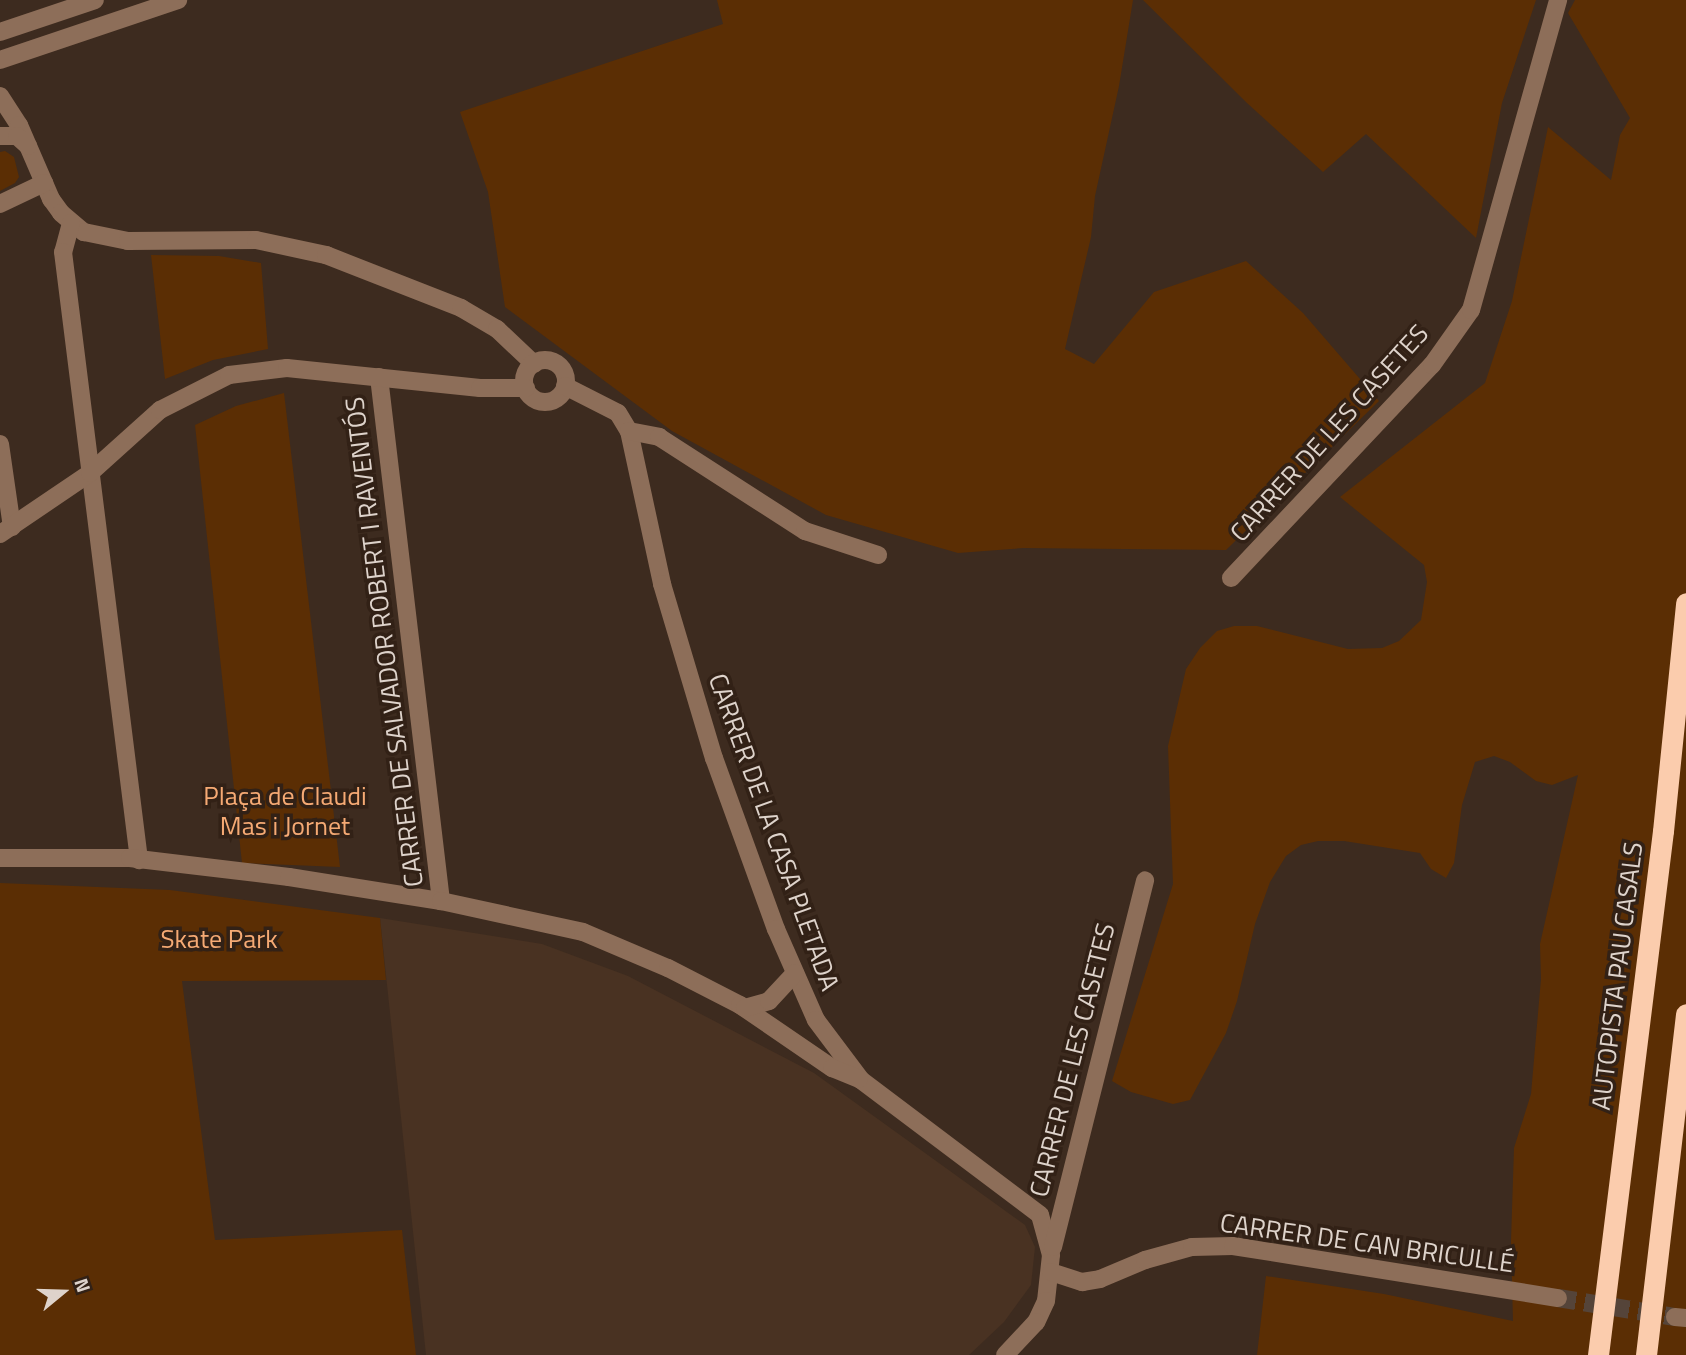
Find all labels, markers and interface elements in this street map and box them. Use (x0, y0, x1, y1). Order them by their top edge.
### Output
street label: CARRER DE LES CASETES (1223, 318, 1435, 548)
street label: CARRER DE SALVADOR ROBERT I RAVENTÓS (338, 395, 430, 889)
street label: CARRER DE LA CASA PLETADA (702, 669, 846, 995)
park label: Plaça de Claudi Mas i Jornet (203, 780, 367, 842)
street label: AUTOPISTA PAU CASALS (1585, 840, 1649, 1112)
street label: CARRER DE LES CASETES (1023, 920, 1121, 1200)
park label: Skate Park (160, 923, 278, 955)
street label: CARRER DE CAN BRICULLÉ (1218, 1207, 1516, 1279)
north arrow (28, 1257, 98, 1327)
text: N (67, 1274, 99, 1296)

